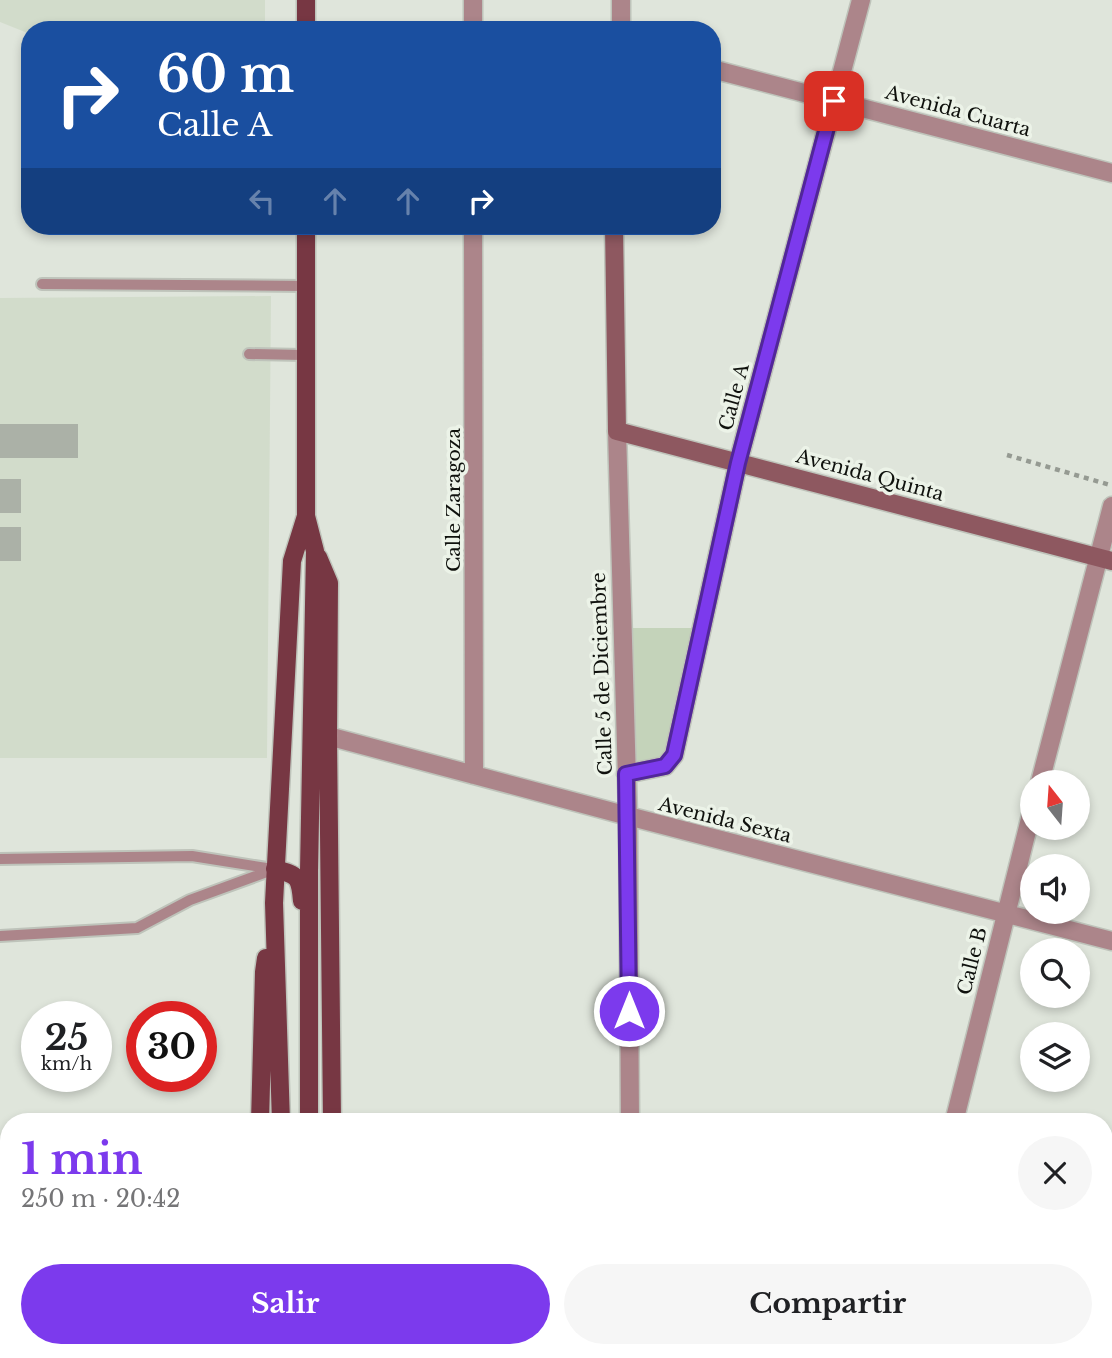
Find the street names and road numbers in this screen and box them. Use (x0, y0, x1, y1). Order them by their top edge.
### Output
street label: Avenida Cuarta (882, 80, 1033, 142)
street label: Calle A (714, 361, 754, 433)
street label: Calle Zaragoza (442, 428, 465, 572)
street label: Avenida Quinta (793, 444, 947, 506)
street label: Calle 5 de Diciembre (587, 572, 617, 776)
street label: Avenida Sexta (655, 792, 794, 848)
street label: Calle B (952, 925, 992, 997)

